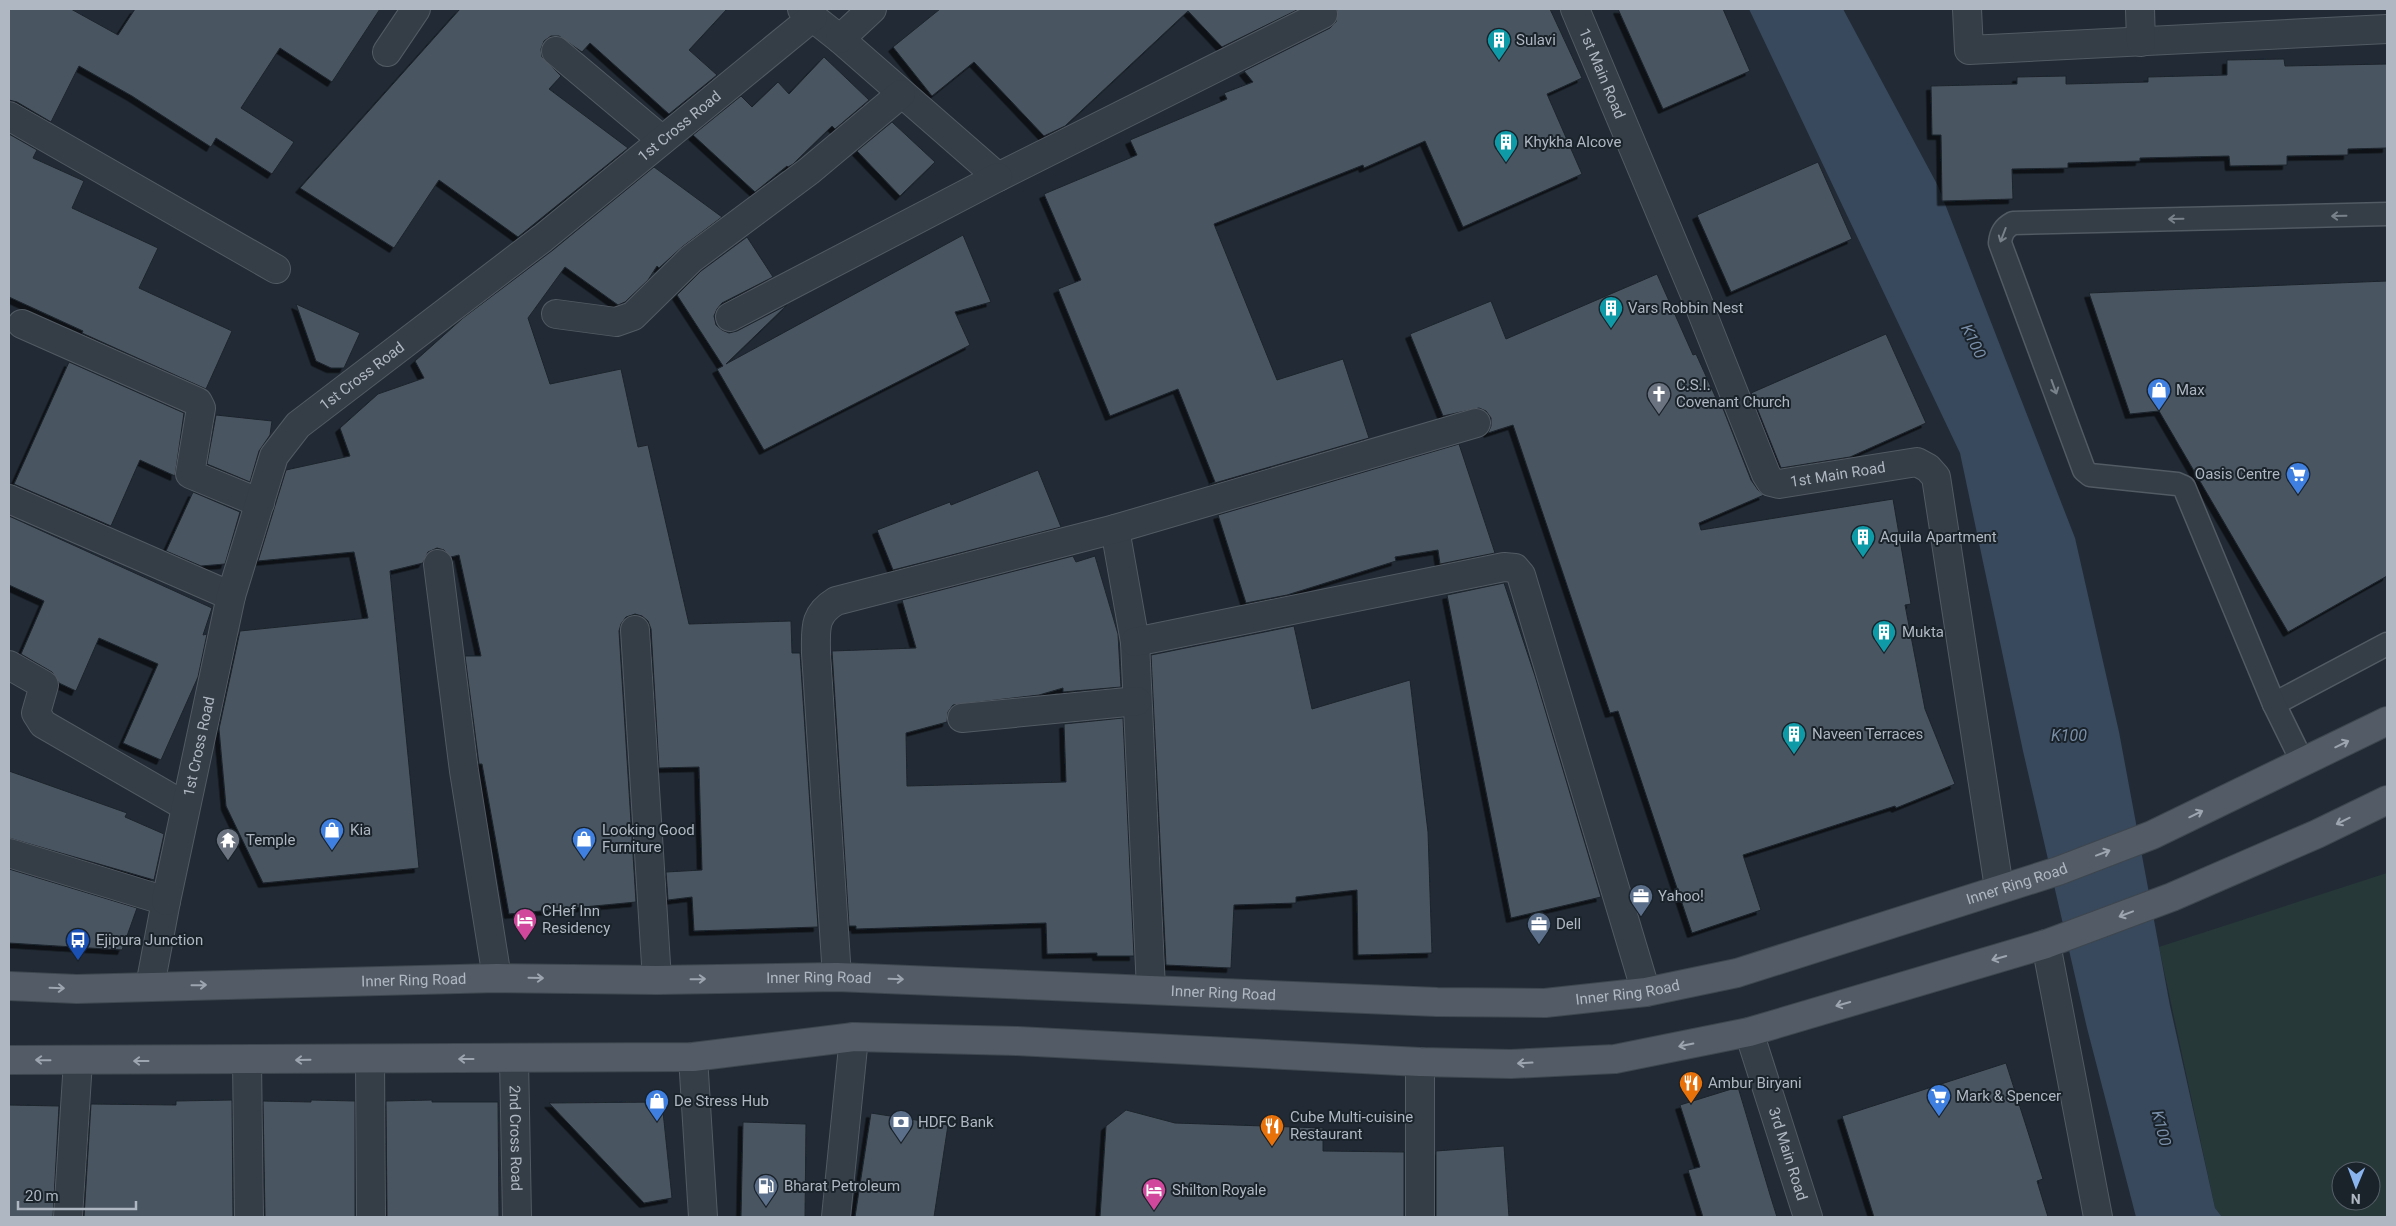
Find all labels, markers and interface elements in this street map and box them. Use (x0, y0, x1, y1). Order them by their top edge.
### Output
street label: 1st Main Road (1575, 26, 1629, 121)
building icon: Sulavi (1486, 27, 1512, 61)
place label: Sulavi (1516, 31, 1556, 49)
street label: 1st Cross Road (634, 87, 724, 166)
building icon: Khykha Alcove (1493, 129, 1519, 163)
place label: Khykha Alcove (1524, 133, 1621, 151)
one-way arrow (2331, 211, 2347, 220)
one-way arrow (2168, 214, 2184, 224)
one-way arrow (1998, 227, 2007, 242)
building icon: Vars Robbin Nest (1598, 295, 1624, 329)
place label: Vars Robbin Nest (1628, 299, 1744, 317)
water label: K100 (1957, 321, 1990, 362)
street label: 1st Cross Road (316, 338, 408, 414)
place label: C.S.I. Covenant Church (1676, 376, 1790, 411)
shop icon: Max (2146, 377, 2172, 411)
one-way arrow (2050, 379, 2059, 395)
church icon: C.S.I. Covenant Church (1646, 381, 1672, 415)
place label: Max (2176, 381, 2205, 399)
street label: 1st Main Road (1789, 458, 1887, 491)
supermarket icon: Oasis Centre (2285, 461, 2311, 495)
place label: Oasis Centre (2195, 465, 2280, 483)
building icon: Aquila Apartment (1850, 524, 1876, 558)
place label: Aquila Apartment (1880, 528, 1997, 546)
building icon: Mukta (1871, 619, 1897, 653)
place label: Mukta (1902, 623, 1944, 641)
street label: 1st Cross Road (180, 695, 218, 798)
building icon: Naveen Terraces (1781, 721, 1807, 755)
place label: Naveen Terraces (1812, 725, 1923, 743)
water label: K100 (2051, 726, 2087, 745)
one-way arrow (2334, 739, 2349, 748)
one-way arrow (2188, 809, 2203, 818)
shop icon: Kia (319, 817, 345, 851)
one-way arrow (2336, 817, 2351, 826)
place label: Kia (350, 821, 371, 839)
place label: Looking Good Furniture (602, 821, 695, 856)
shop icon: Looking Good Furniture (571, 826, 597, 860)
temple icon: Temple (215, 827, 241, 861)
place label: Temple (246, 831, 295, 849)
one-way arrow (2095, 848, 2110, 858)
street label: Inner Ring Road (1964, 859, 2070, 909)
office icon: Yahoo! (1628, 883, 1654, 917)
place label: Yahoo! (1658, 887, 1704, 905)
place label: CHef Inn Residency (542, 902, 610, 937)
hotel icon: CHef Inn Residency (512, 907, 538, 941)
one-way arrow (2119, 910, 2134, 919)
office icon: Dell (1526, 911, 1552, 945)
place label: Dell (1556, 915, 1581, 933)
bus stop icon: Ejipura Junction (65, 927, 91, 961)
place label: Ejipura Junction (96, 931, 203, 949)
one-way arrow (1992, 954, 2008, 964)
street label: Inner Ring Road (766, 968, 872, 987)
street label: Inner Ring Road (361, 970, 467, 991)
one-way arrow (528, 973, 544, 983)
one-way arrow (690, 974, 706, 984)
one-way arrow (888, 974, 904, 983)
street label: Inner Ring Road (1574, 976, 1681, 1009)
one-way arrow (190, 980, 206, 990)
street label: Inner Ring Road (1170, 982, 1276, 1004)
one-way arrow (49, 983, 65, 992)
one-way arrow (1836, 1000, 1852, 1010)
one-way arrow (1679, 1040, 1695, 1050)
one-way arrow (458, 1054, 474, 1064)
one-way arrow (36, 1055, 52, 1065)
one-way arrow (295, 1055, 312, 1065)
one-way arrow (133, 1056, 149, 1066)
one-way arrow (1517, 1059, 1533, 1068)
restaurant icon: Ambur Biryani (1678, 1070, 1704, 1104)
place label: Ambur Biryani (1708, 1074, 1802, 1092)
supermarket icon: Mark & Spencer (1926, 1083, 1952, 1117)
street label: 2nd Cross Road (505, 1085, 526, 1191)
place label: Mark & Spencer (1956, 1087, 2061, 1105)
shop icon: De Stress Hub (644, 1088, 670, 1122)
place label: De Stress Hub (674, 1092, 769, 1110)
street label: 3rd Main Road (1765, 1105, 1811, 1203)
place label: Cube Multi-cuisine Restaurant (1290, 1108, 1413, 1143)
water label: K100 (2148, 1108, 2175, 1148)
bank icon: HDFC Bank (888, 1109, 914, 1143)
place label: HDFC Bank (918, 1113, 994, 1131)
restaurant icon: Cube Multi-cuisine Restaurant (1259, 1113, 1285, 1147)
north arrow (2331, 1161, 2381, 1211)
fuel station icon: Bharat Petroleum (753, 1173, 779, 1207)
place label: Bharat Petroleum (784, 1177, 900, 1195)
hotel icon: Shilton Royale (1141, 1177, 1167, 1211)
scale bar (18, 1178, 135, 1210)
place label: Shilton Royale (1172, 1181, 1266, 1199)
text: 20 m (25, 1187, 59, 1205)
text: N (2351, 1191, 2361, 1207)

